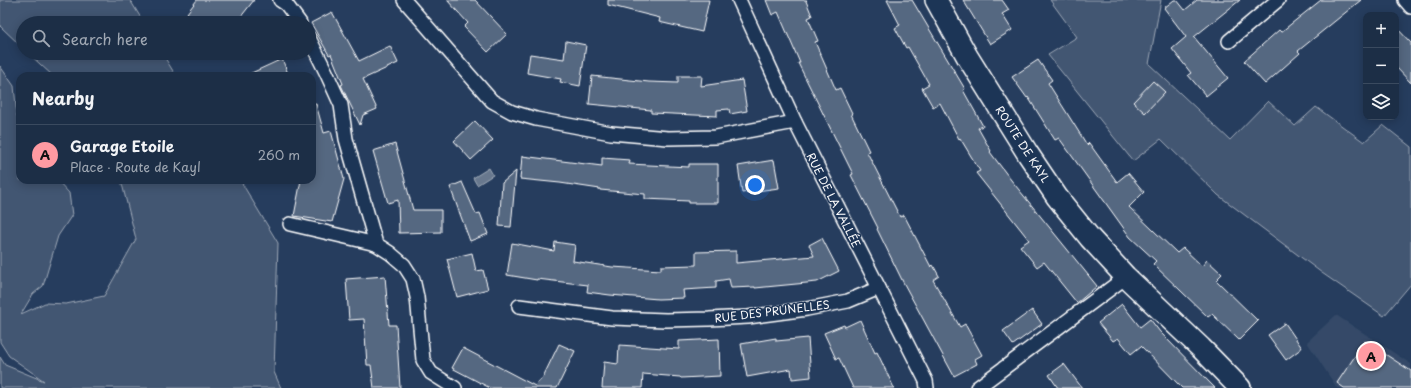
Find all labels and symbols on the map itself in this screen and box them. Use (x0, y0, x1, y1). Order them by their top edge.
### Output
street label: ROUTE DE KAYL (992, 102, 1055, 186)
street label: RUE DE LA VALLÉE (803, 150, 865, 251)
your location (745, 175, 765, 195)
street label: RUE DES PRUNELLES (713, 295, 831, 327)
pin: A (1358, 341, 1384, 371)

